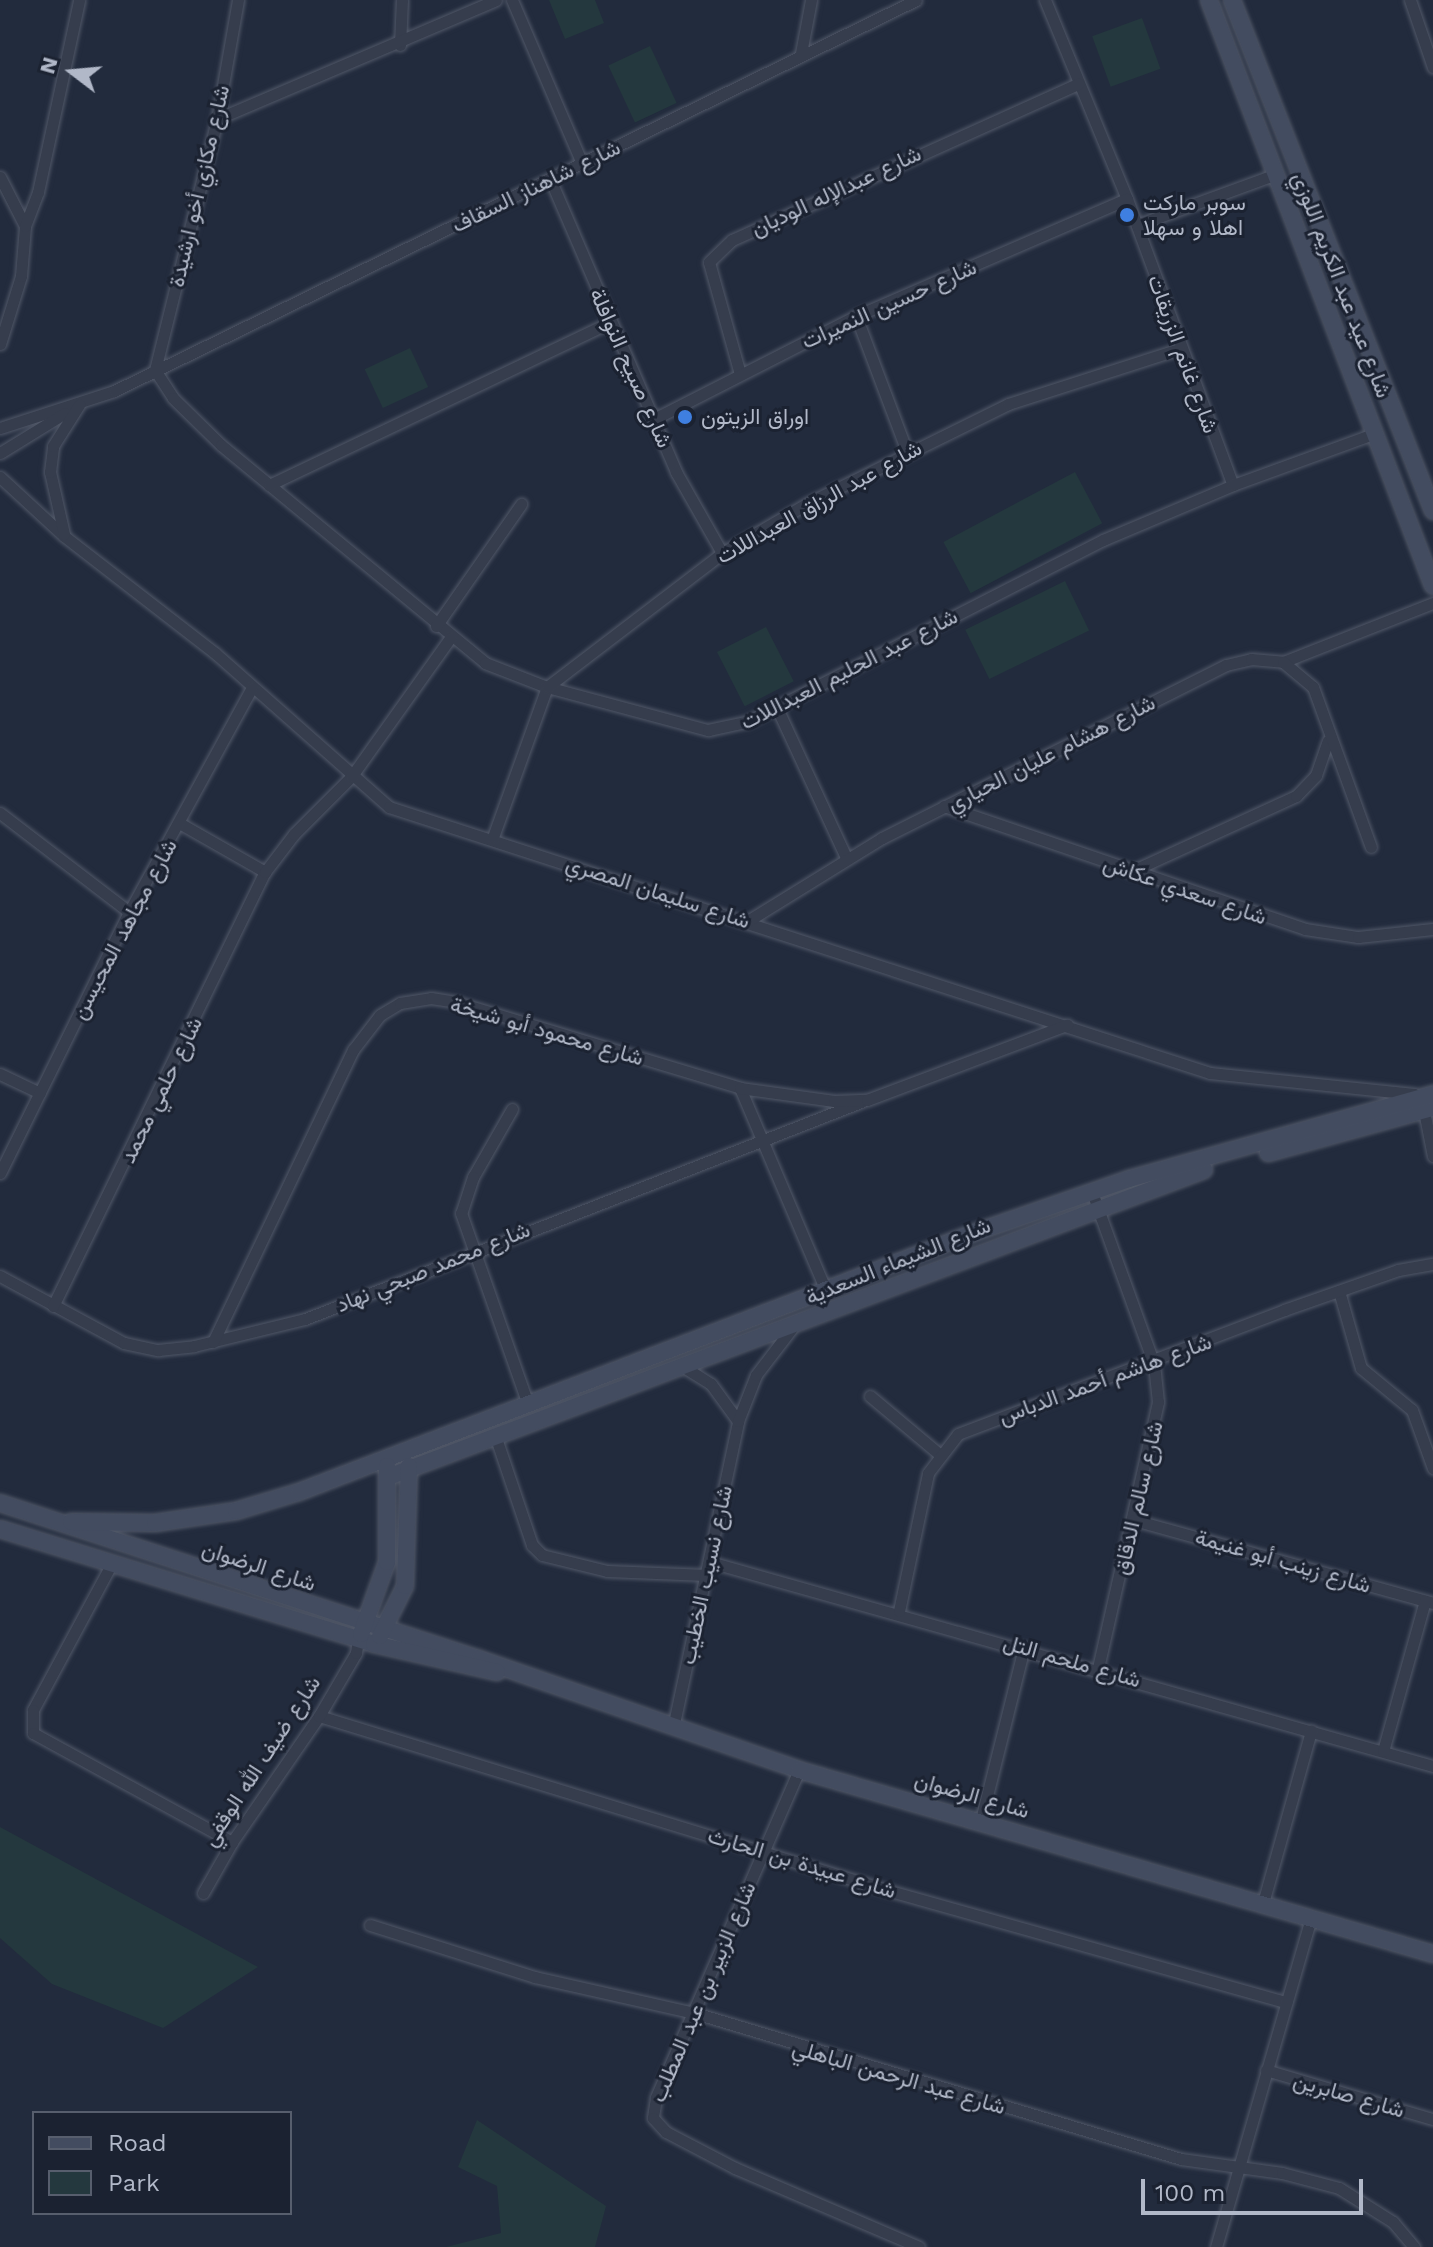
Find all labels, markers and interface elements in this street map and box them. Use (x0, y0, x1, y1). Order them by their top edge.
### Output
north arrow (32, 32, 112, 112)
text: N (34, 54, 63, 77)
street label: شارع مكازي أخو ارشيدة (163, 83, 235, 289)
street label: شارع شاهناز السقاف (447, 134, 625, 238)
street label: شارع عبدالإله الوديان (747, 140, 925, 242)
street label: شارع عيد عبد الكريم اللوزي (1287, 168, 1397, 402)
place label: سوبر ماركت اهلا و سهلا (1143, 189, 1246, 240)
marker: سوبر ماركت اهلا و سهلا (1118, 206, 1136, 224)
street label: شارع حسين النميرات (797, 254, 981, 354)
street label: شارع غانم الزريقات (1142, 271, 1224, 437)
street label: شارع صبيح النوافلة (584, 284, 678, 452)
place label: اوراق الزيتون (701, 404, 809, 430)
marker: اوراق الزيتون (676, 408, 694, 426)
street label: شارع عبد الرزاق العبداللات (712, 435, 926, 569)
street label: شارع عبد الحليم العبداللات (736, 603, 962, 735)
street label: شارع هشام عليان الحياري (943, 689, 1159, 817)
street label: شارع مجاهد المحيسن (65, 834, 183, 1024)
street label: شارع سليمان المصري (563, 850, 753, 934)
street label: شارع سعدي عكاش (1100, 850, 1270, 930)
street label: شارع محمود أبو شيخة (447, 991, 647, 1071)
street label: شارع حلمي محمد (114, 1013, 208, 1167)
street label: شارع الشيماء السعدية (802, 1212, 994, 1310)
street label: شارع محمد صبحي نهاد (332, 1216, 534, 1318)
street label: شارع هاشم أحمد الدباس (995, 1328, 1215, 1430)
street label: شارع سالم الدقاق (1107, 1419, 1169, 1577)
street label: شارع نسيب الخطيب (674, 1483, 738, 1667)
street label: شارع زينب أبو غنيمة (1192, 1523, 1374, 1599)
street label: شارع الرضوان (199, 1535, 319, 1597)
street label: شارع ملحم التل (1000, 1629, 1144, 1693)
street label: شارع ضيف الله الوقفي (196, 1671, 326, 1851)
street label: شارع الرضوان (912, 1766, 1032, 1824)
street label: شارع عبيدة بن الحارث (705, 1822, 899, 1904)
street label: شارع الزبير بن عبد المطلب (645, 1878, 761, 2106)
street label: شارع عبد الرحمن الباهلي (789, 2034, 1009, 2120)
street label: شارع صابرين (1290, 2067, 1408, 2123)
legend (32, 2111, 292, 2215)
text: Road (108, 2129, 167, 2157)
scale bar (1145, 2163, 1367, 2213)
text: Park (108, 2169, 160, 2197)
text: 100 m (1155, 2179, 1225, 2207)

